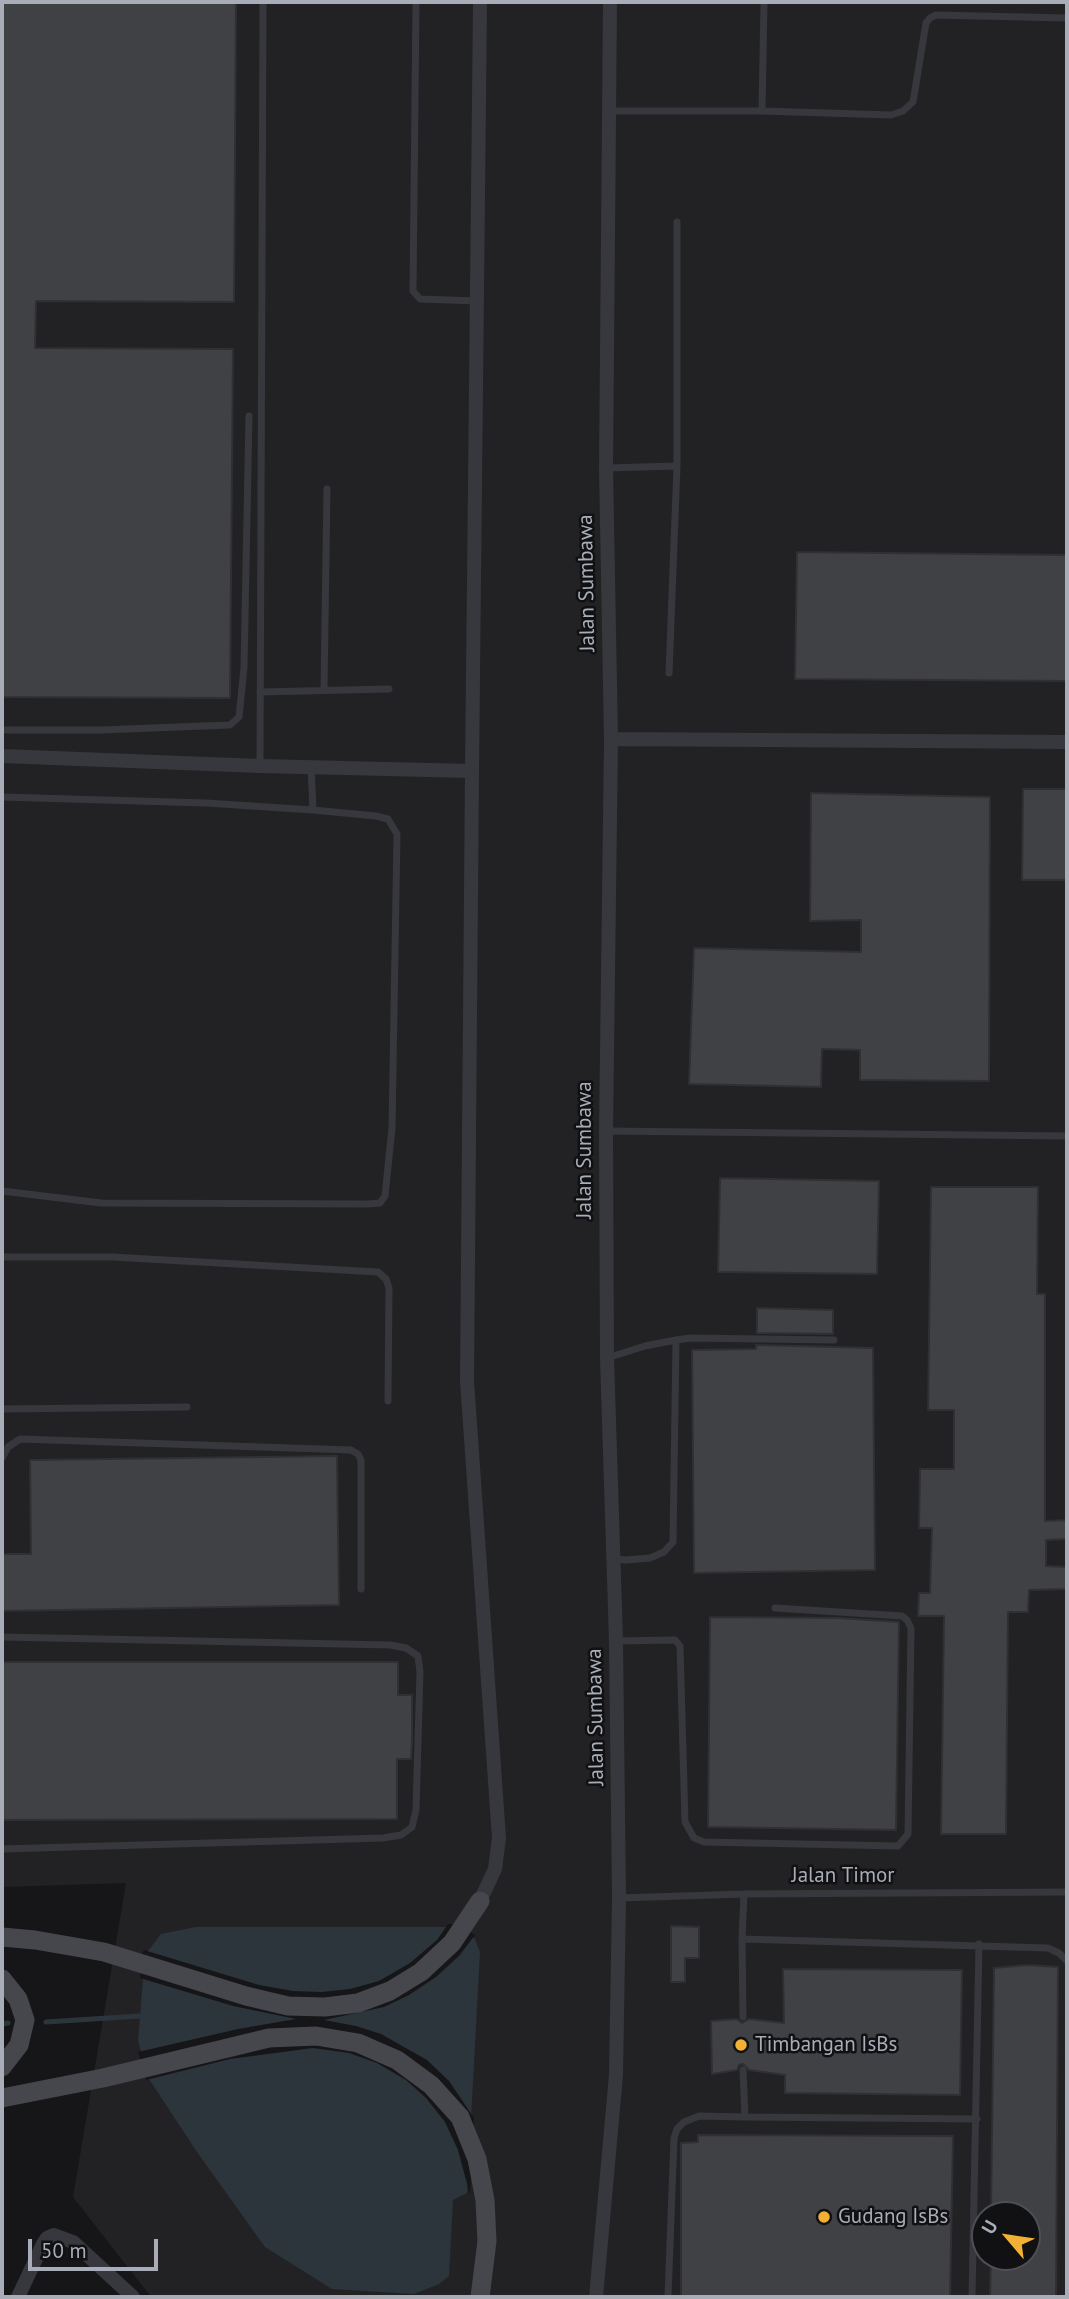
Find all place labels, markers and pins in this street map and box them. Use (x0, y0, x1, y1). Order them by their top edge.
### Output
place label: Timbangan IsBs (755, 2032, 897, 2058)
marker: Timbangan IsBs (733, 2037, 749, 2053)
place label: Gudang IsBs (838, 2204, 948, 2230)
marker: Gudang IsBs (816, 2209, 832, 2225)

